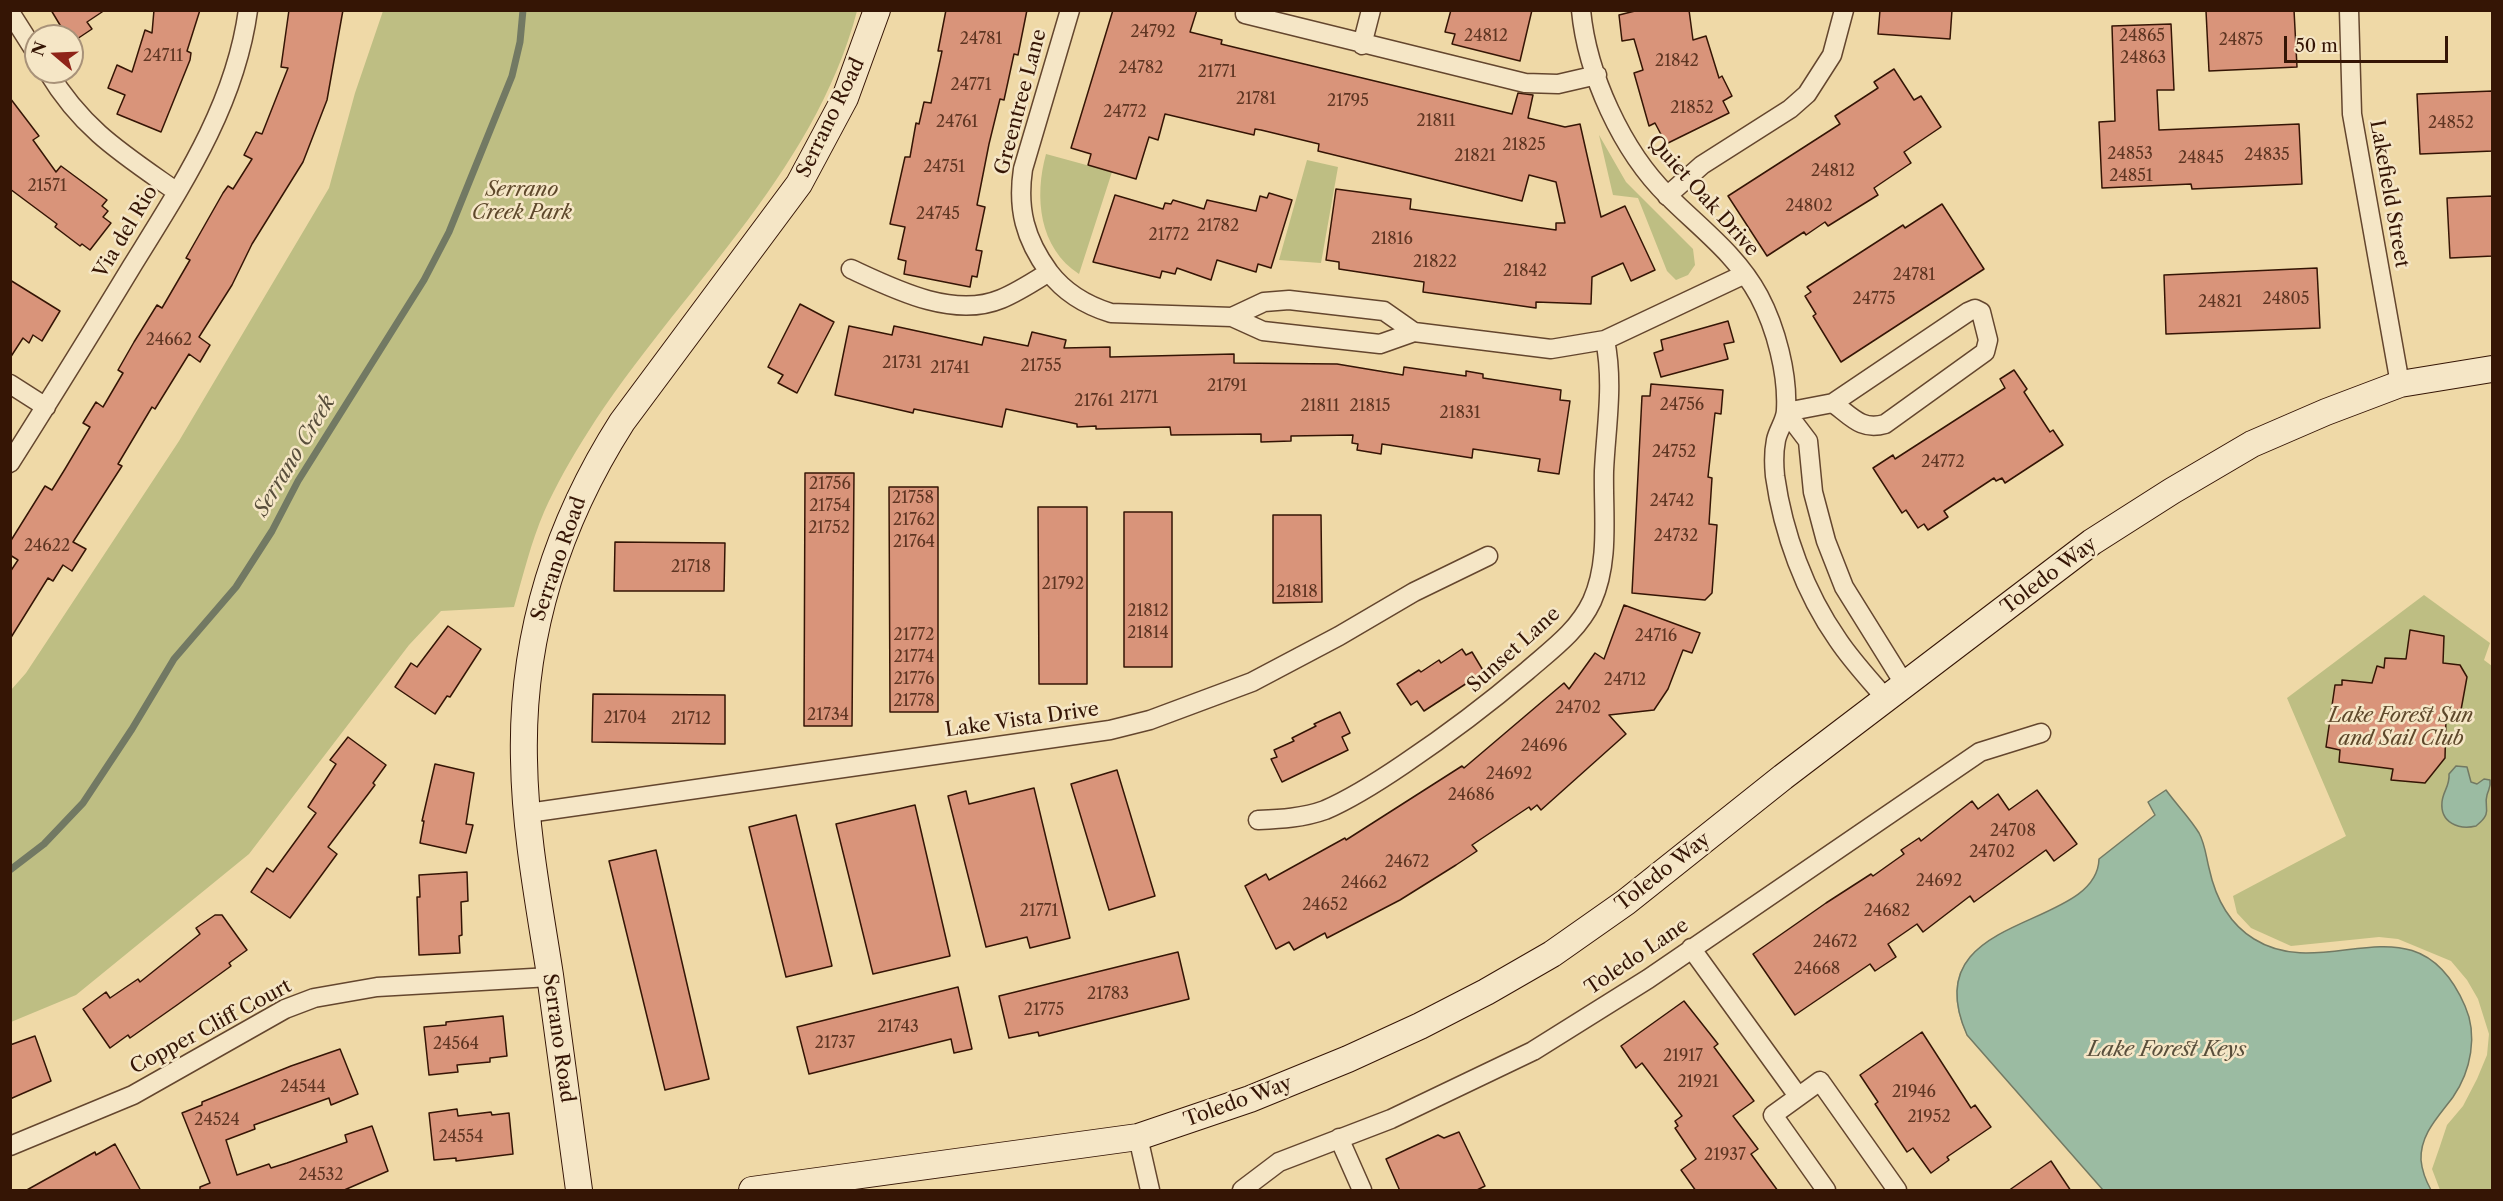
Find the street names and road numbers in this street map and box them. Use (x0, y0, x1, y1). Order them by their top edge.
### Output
street label: Greentree Lane (990, 27, 1052, 177)
street label: Serrano Road (792, 54, 870, 182)
street label: Lakefield Street (2364, 118, 2414, 270)
street label: Quiet Oak Drive (1642, 130, 1764, 262)
street label: Via del Rio (89, 181, 163, 283)
street label: Serrano Road (526, 494, 592, 624)
street label: Toledo Way (1996, 532, 2102, 620)
street label: Sunset Lane (1463, 602, 1565, 698)
street label: Lake Vista Drive (944, 697, 1100, 743)
street label: Toledo Way (1611, 828, 1715, 916)
street label: Toledo Lane (1581, 914, 1693, 1000)
street label: Serrano Road (537, 972, 579, 1104)
street label: Copper Cliff Court (126, 974, 296, 1080)
street label: Toledo Way (1181, 1071, 1295, 1133)

